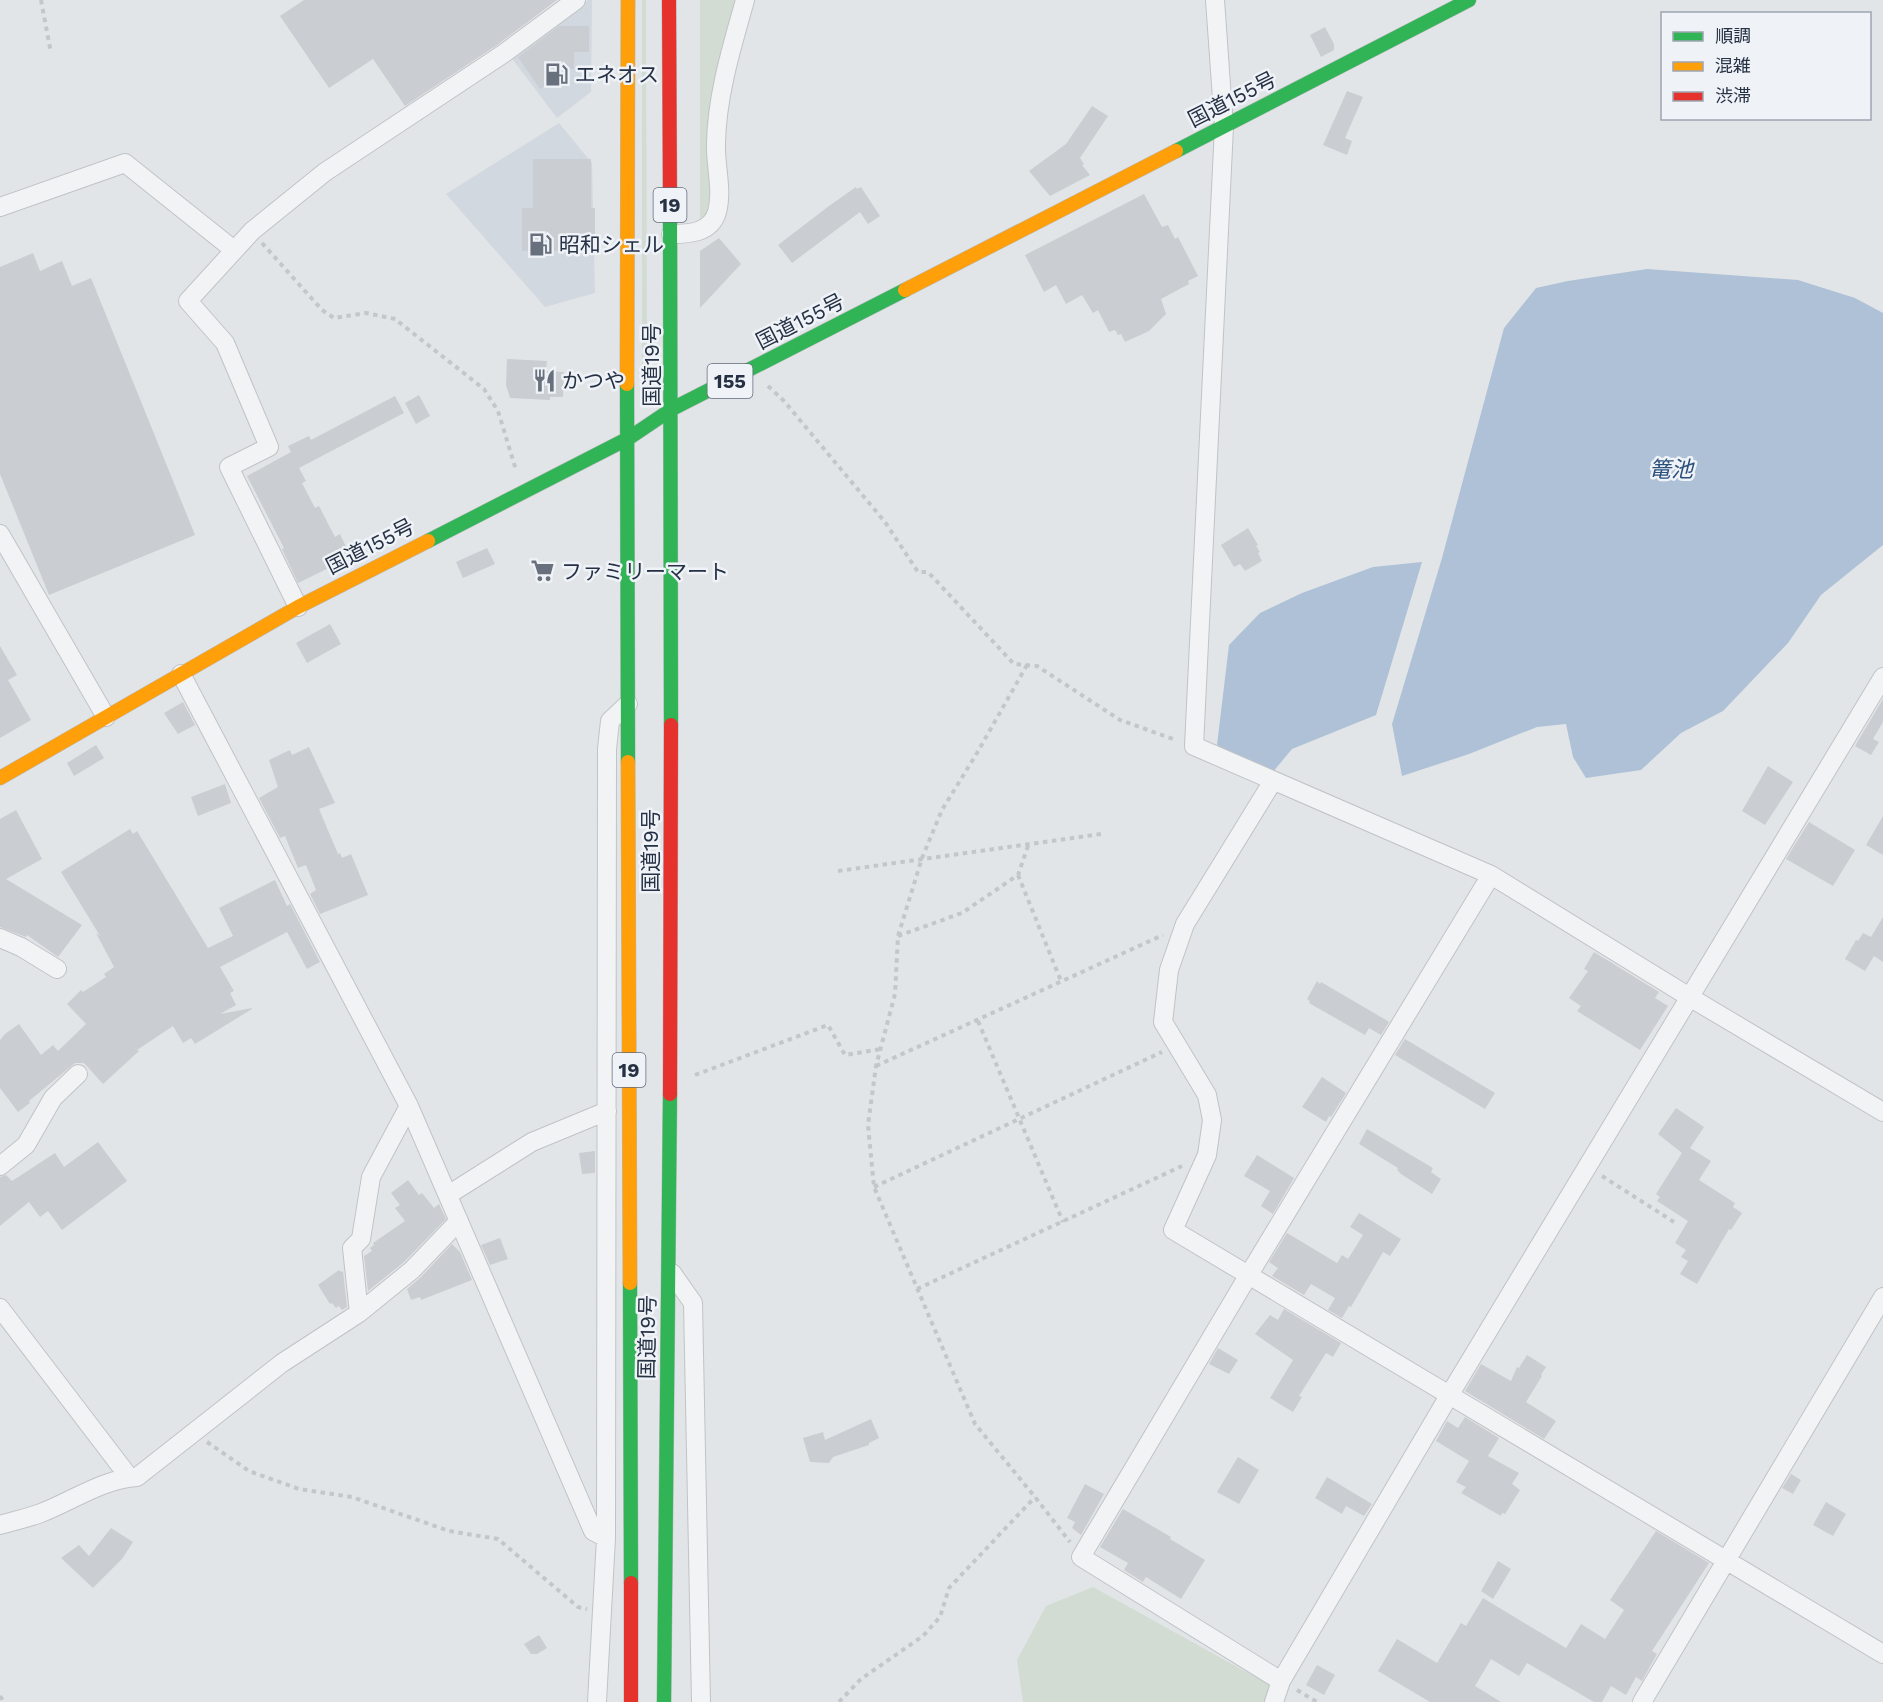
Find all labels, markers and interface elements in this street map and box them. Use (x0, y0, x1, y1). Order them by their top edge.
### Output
legend (1661, 12, 1871, 120)
text: 順調 (1715, 25, 1751, 46)
text: 混雑 (1715, 55, 1751, 76)
fuel station icon: エネオス (544, 61, 570, 87)
place label: エネオス (575, 62, 659, 87)
street label: 国道155号 (1184, 66, 1280, 132)
text: 渋滞 (1715, 85, 1751, 106)
road number: 19 (654, 188, 686, 222)
fuel station icon: 昭和シェル (528, 231, 554, 257)
place label: 昭和シェル (559, 232, 664, 257)
street label: 国道155号 (752, 288, 848, 354)
street label: 国道19号 (639, 323, 664, 407)
road number: 155 (708, 364, 752, 398)
restaurant icon: かつや (531, 367, 557, 393)
place label: かつや (562, 368, 625, 393)
water label: 篭池 (1649, 457, 1695, 482)
street label: 国道155号 (322, 513, 418, 579)
supermarket icon: ファミリーマート (530, 558, 556, 584)
place label: ファミリーマート (561, 559, 729, 584)
street label: 国道19号 (638, 809, 663, 893)
road number: 19 (612, 1053, 646, 1087)
street label: 国道19号 (634, 1295, 660, 1379)

